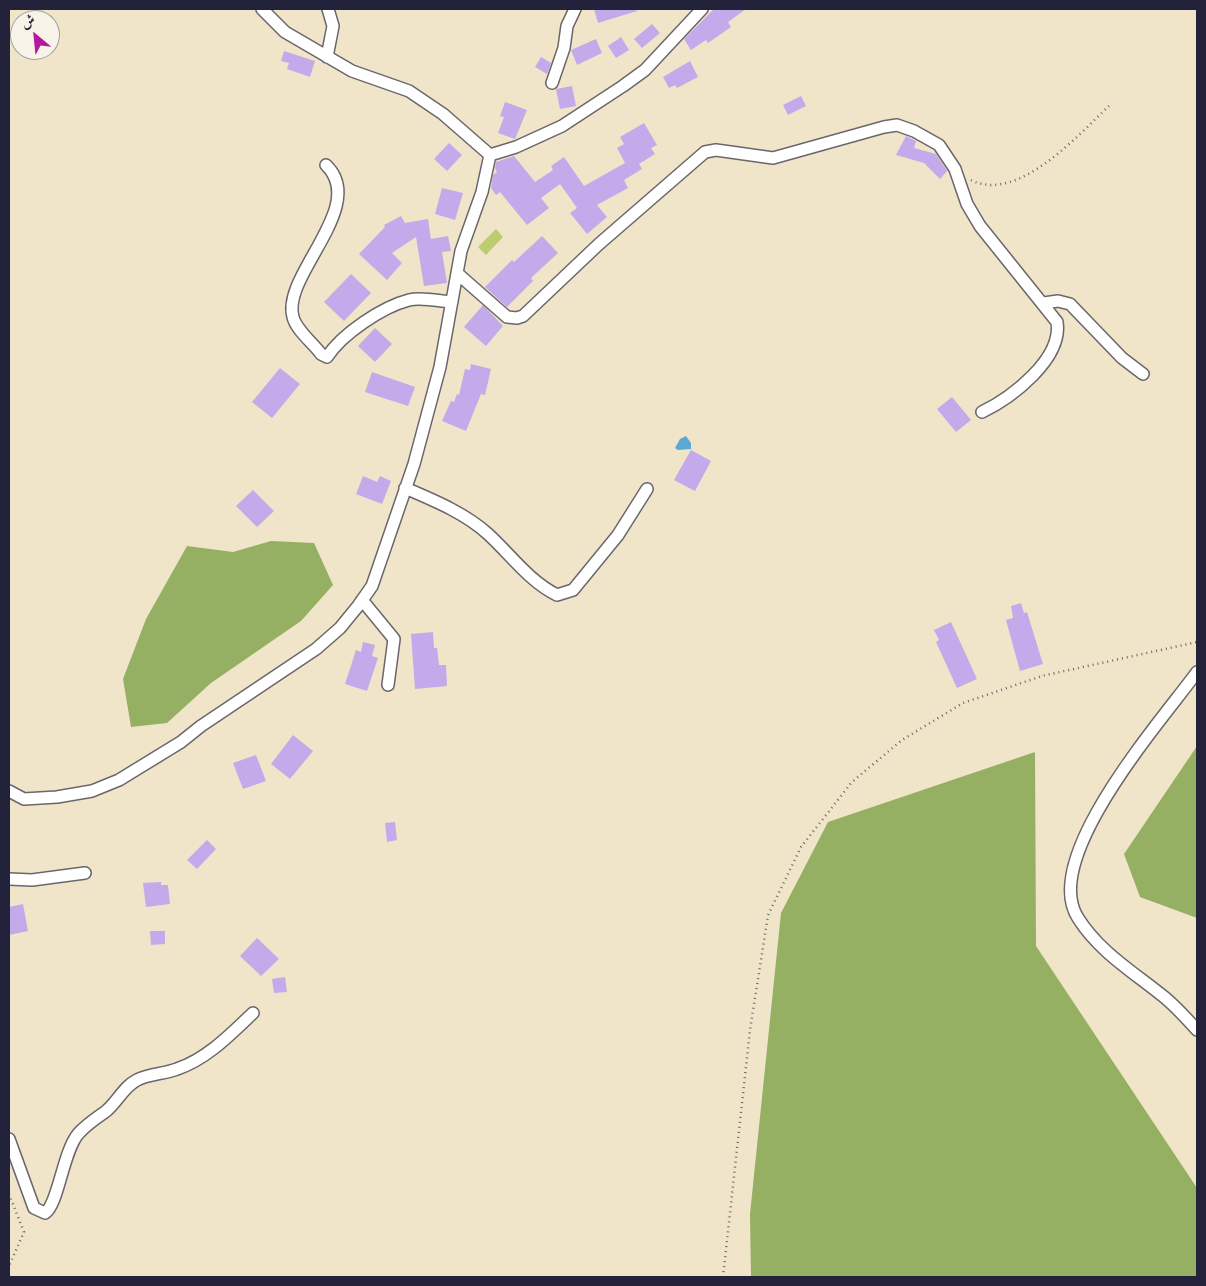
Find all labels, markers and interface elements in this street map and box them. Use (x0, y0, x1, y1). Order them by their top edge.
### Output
north arrow (10, 10, 60, 60)
text: ش (18, 11, 39, 34)

